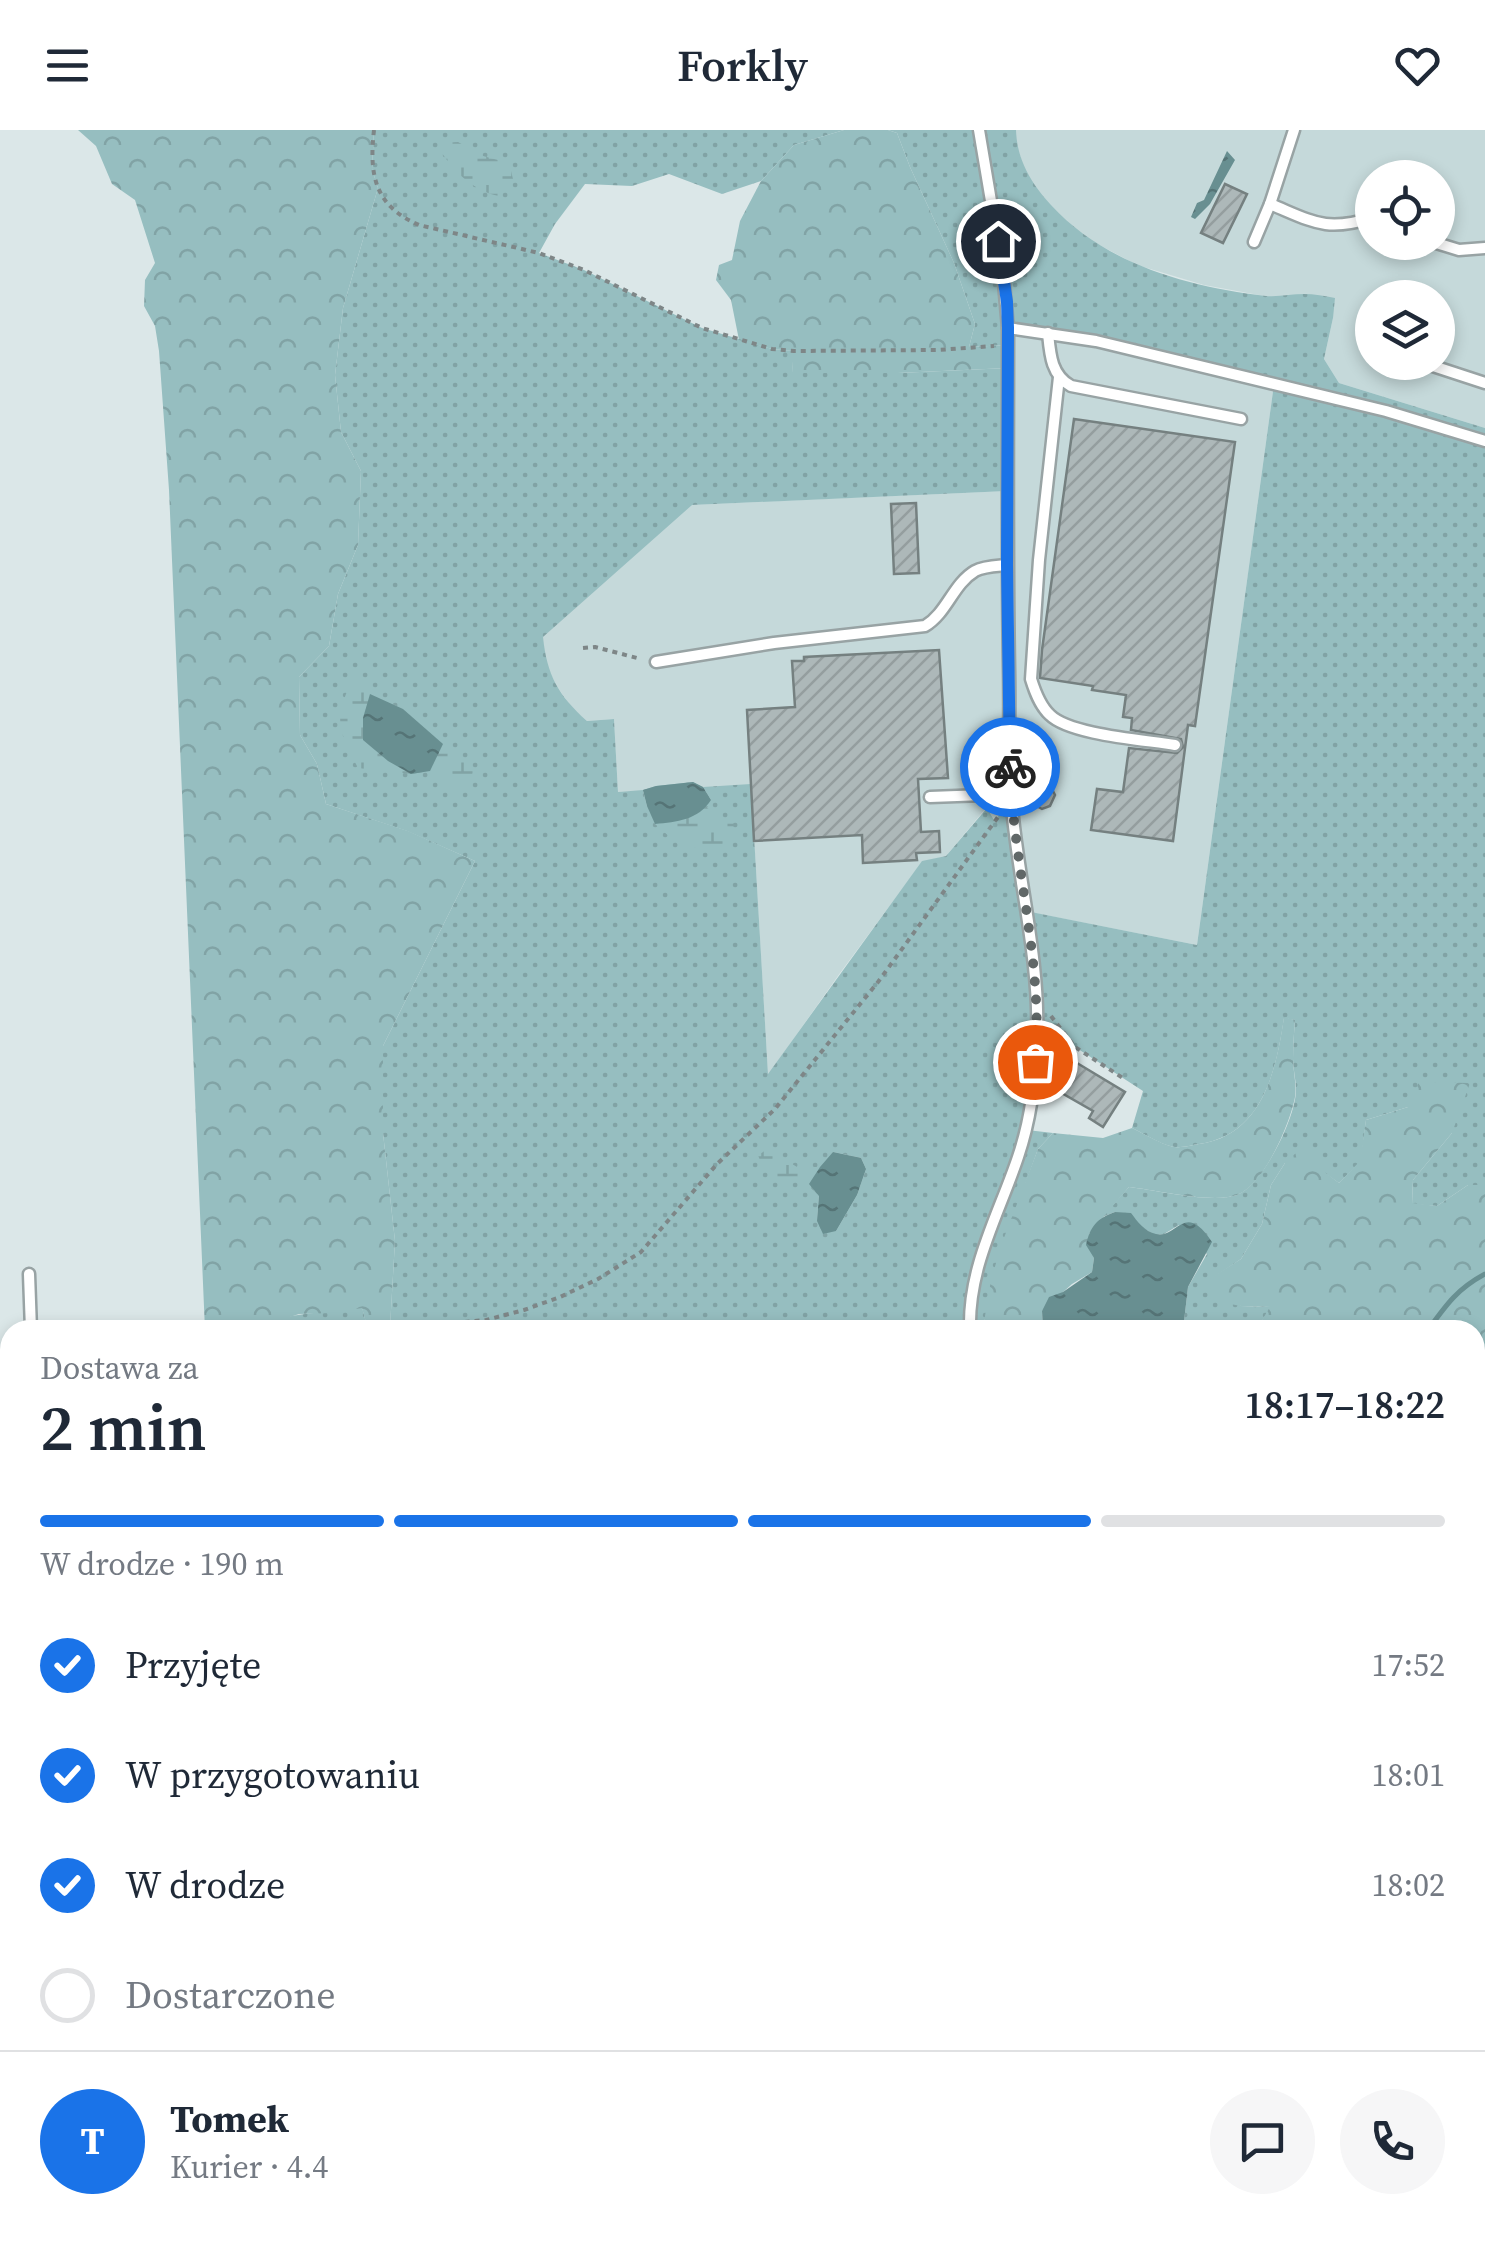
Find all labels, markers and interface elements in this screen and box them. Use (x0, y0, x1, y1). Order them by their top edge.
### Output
text: Forkly (677, 34, 808, 96)
icon: menu (40, 38, 95, 93)
icon: heart (1390, 38, 1445, 93)
map controls (1355, 160, 1455, 380)
button: locate (1355, 160, 1455, 260)
pin (956, 199, 1041, 284)
icon: home (971, 214, 1026, 269)
button: layers (1355, 280, 1455, 380)
courier (960, 717, 1060, 817)
icon: bike (983, 740, 1038, 795)
pin (993, 1020, 1078, 1105)
icon: bag (1008, 1035, 1063, 1090)
text: Dostawa za (40, 1346, 199, 1390)
text: 18:17–18:22 (1244, 1379, 1445, 1431)
text: 2 min (40, 1383, 207, 1472)
text: W drodze · 190 m (40, 1542, 284, 1586)
icon: check (40, 1638, 95, 1693)
text: Przyjęte (125, 1639, 262, 1691)
text: 17:52 (1371, 1643, 1445, 1687)
icon: check (40, 1748, 95, 1803)
text: W przygotowaniu (125, 1749, 420, 1801)
text: 18:01 (1371, 1753, 1445, 1797)
icon: check (40, 1858, 95, 1913)
text: W drodze (125, 1859, 285, 1911)
text: 18:02 (1371, 1863, 1445, 1907)
text: Dostarczone (125, 1969, 336, 2021)
button: chat (1210, 2089, 1315, 2194)
button: phone (1340, 2089, 1445, 2194)
text: Tomek (170, 2093, 289, 2145)
text: T (80, 2115, 105, 2167)
text: Kurier · 4.4 (170, 2145, 328, 2189)

